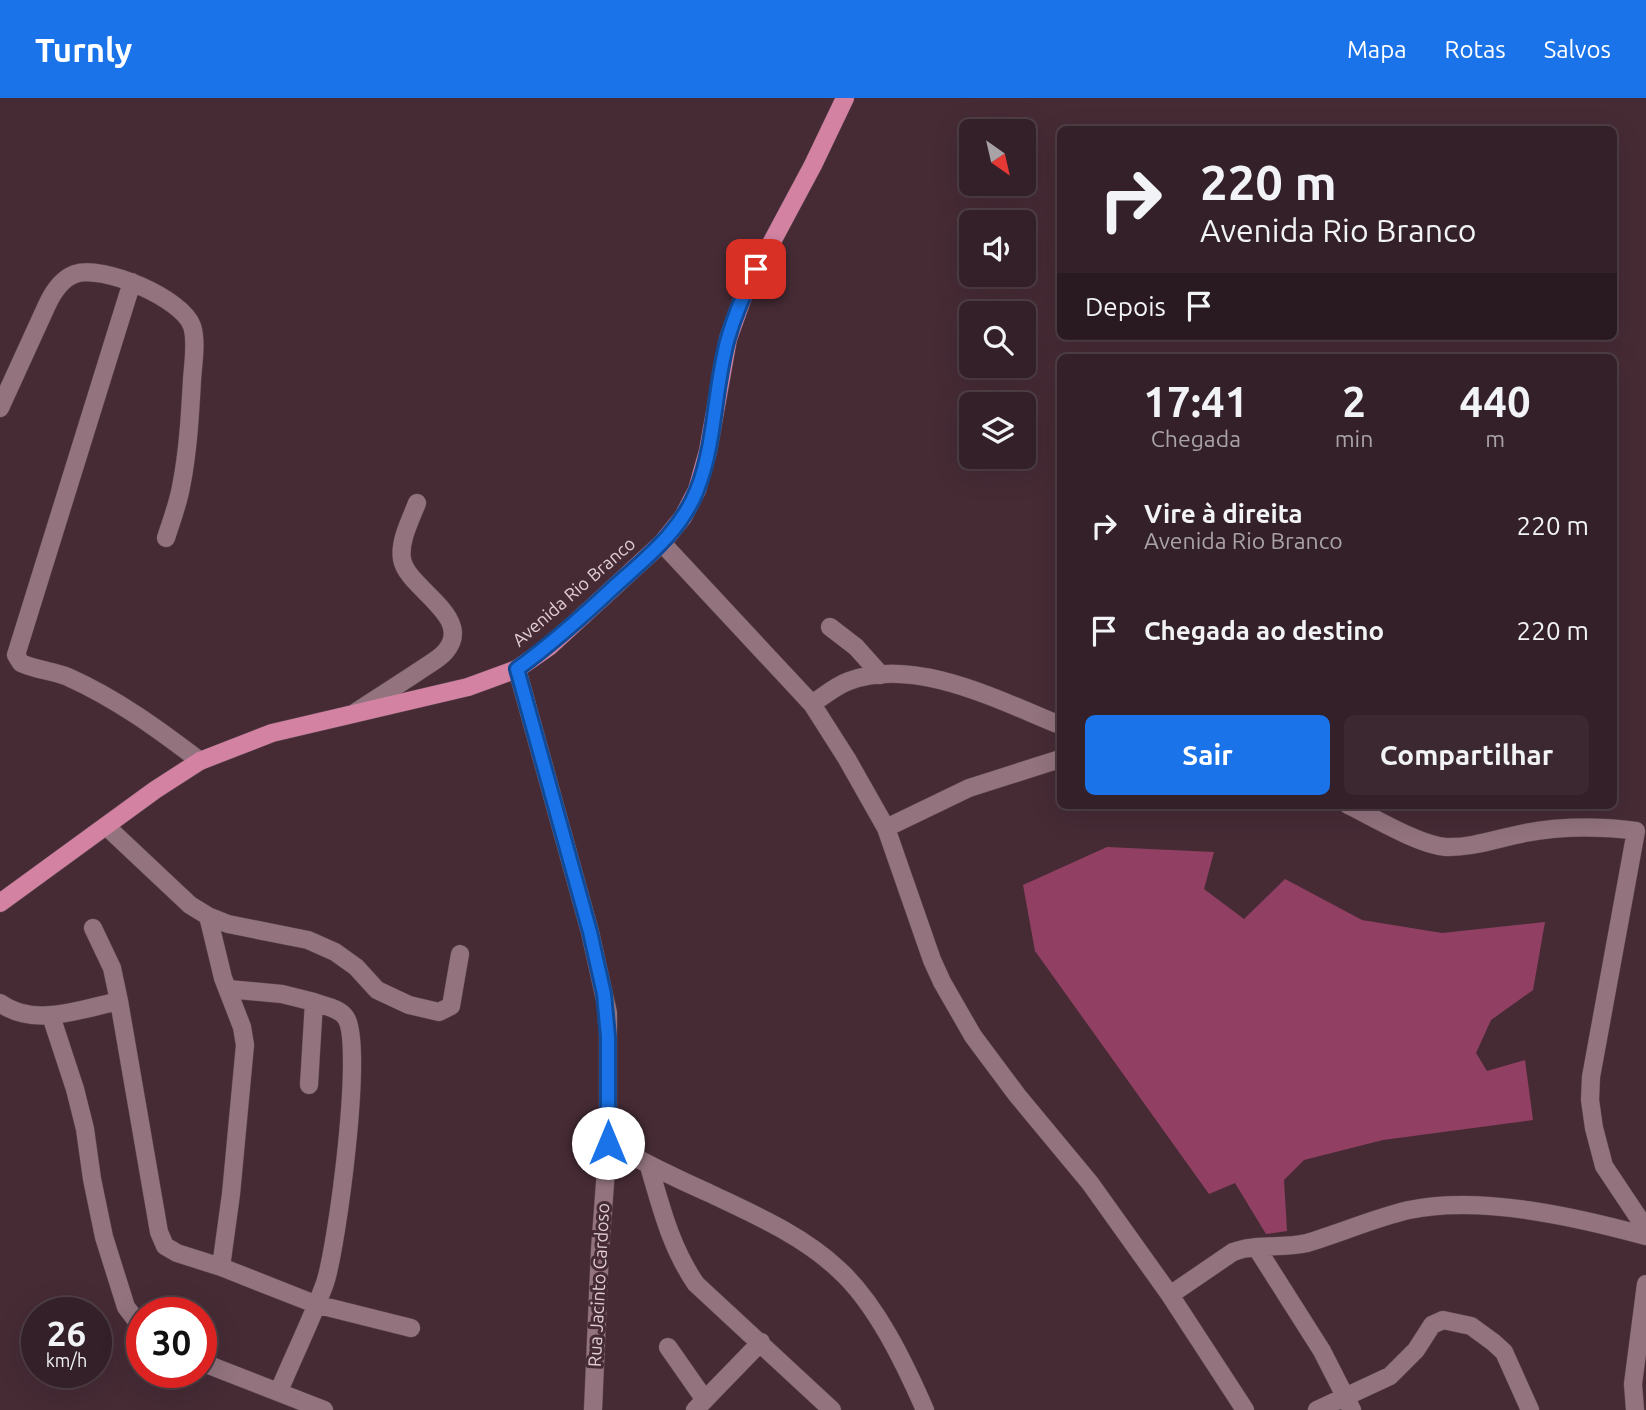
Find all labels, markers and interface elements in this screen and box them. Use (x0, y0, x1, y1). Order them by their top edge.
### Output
text: Turnly (35, 31, 132, 68)
text: Mapa (1347, 36, 1407, 63)
text: Rotas (1445, 36, 1506, 63)
text: Salvos (1544, 36, 1611, 63)
north arrow (959, 119, 1036, 196)
map controls (959, 119, 1036, 469)
icon: right (1085, 154, 1176, 245)
text: 220 m (1200, 154, 1337, 209)
button: sound (959, 210, 1036, 287)
text: Avenida Rio Branco (1200, 212, 1477, 248)
pin (726, 239, 786, 299)
icon: arrive (737, 250, 775, 288)
icon: arrive (1180, 287, 1218, 325)
text: Depois (1085, 292, 1166, 321)
button: search (959, 301, 1036, 378)
text: 17:41 (1143, 378, 1248, 425)
text: 2 (1342, 378, 1366, 425)
text: 440 (1460, 378, 1531, 425)
button: layers (959, 392, 1036, 469)
text: Chegada (1151, 426, 1241, 451)
text: min (1335, 426, 1373, 451)
text: m (1485, 426, 1505, 451)
text: Vire à direita (1144, 499, 1303, 528)
icon: right (1085, 507, 1123, 545)
text: 220 m (1517, 511, 1589, 540)
text: Avenida Rio Branco (1144, 528, 1343, 553)
street label: Avenida Rio Branco (508, 533, 639, 650)
icon: arrive (1085, 612, 1123, 650)
text: Chegada ao destino (1144, 616, 1384, 645)
text: 220 m (1517, 616, 1589, 645)
button: Sair (1085, 715, 1330, 795)
button: Compartilhar (1344, 715, 1589, 795)
position arrow (571, 1106, 645, 1180)
street label: Rua Jacinto Cardoso (584, 1202, 612, 1367)
speed limit sign: 30 (126, 1297, 217, 1388)
text: 26 (47, 1313, 86, 1353)
text: km/h (46, 1350, 87, 1370)

